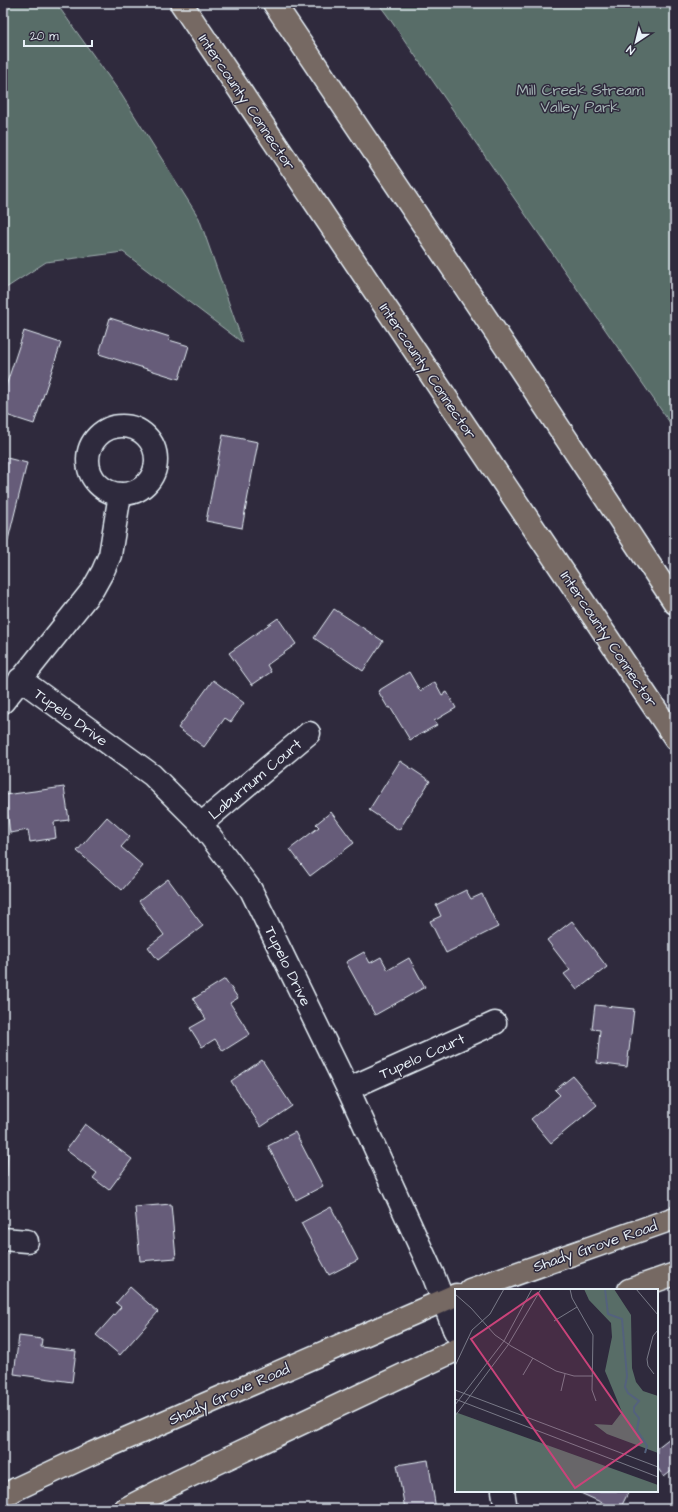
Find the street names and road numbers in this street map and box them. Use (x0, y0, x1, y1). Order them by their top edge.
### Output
street label: Intercounty Connector (192, 30, 300, 175)
street label: Intercounty Connector (373, 299, 481, 444)
street label: Intercounty Connector (554, 567, 662, 712)
street label: Tupelo Drive (30, 684, 112, 751)
street label: Laburnum Court (204, 734, 307, 825)
street label: Tupelo Drive (259, 923, 316, 1010)
street label: Tupelo Court (376, 1028, 468, 1085)
street label: Shady Grove Road (530, 1215, 661, 1279)
street label: Shady Grove Road (166, 1358, 294, 1431)

